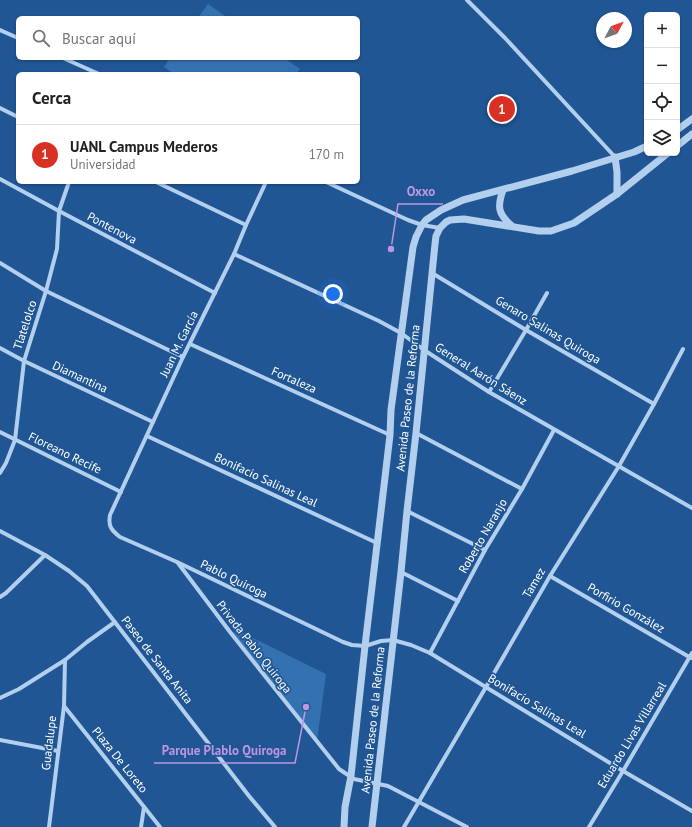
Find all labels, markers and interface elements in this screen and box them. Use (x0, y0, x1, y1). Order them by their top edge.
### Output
north arrow (596, 12, 632, 48)
map controls (644, 12, 680, 156)
button: + (644, 12, 680, 48)
search box (16, 16, 360, 60)
icon: search (30, 27, 52, 49)
text: Buscar aquí (62, 29, 136, 48)
button: − (644, 48, 680, 84)
button: locate (644, 84, 680, 120)
text: Cerca (32, 87, 71, 109)
pin: 1 (489, 94, 515, 124)
button: layers (644, 120, 680, 156)
text: UANL Campus Mederos (70, 137, 218, 156)
text: 1 (41, 146, 49, 163)
text: 170 m (309, 146, 344, 163)
text: Universidad (70, 156, 136, 173)
callout: Oxxo (398, 179, 443, 204)
text: Oxxo (407, 183, 435, 200)
street label: Pontenova (85, 208, 140, 247)
your location (323, 284, 343, 304)
street label: Genaro Salinas Quiroga (493, 292, 604, 367)
street label: Tlatelolco (9, 298, 40, 351)
street label: Juan M. García (156, 308, 201, 380)
street label: Avenida Paseo de la Reforma (392, 324, 423, 472)
street label: General Aarón Sáenz (432, 339, 530, 408)
street label: Diamantina (50, 357, 110, 396)
street label: Fortaleza (269, 363, 319, 396)
street label: Floreano Recife (26, 428, 104, 477)
street label: Bonifacio Salinas Leal (212, 449, 321, 510)
street label: Roberto Naranjo (455, 496, 510, 576)
street label: Pablo Quiroga (198, 556, 270, 601)
street label: Tamez (519, 565, 548, 601)
street label: Porfirio González (585, 579, 668, 636)
street label: Privada Pablo Quiroga (214, 597, 295, 696)
street label: Paseo de Santa Anita (118, 613, 196, 707)
street label: Avenida Paseo de la Reforma (357, 646, 388, 794)
street label: Bonifacio Salinas Leal (485, 670, 590, 741)
street label: Eduardo Livas Villarreal (594, 679, 669, 791)
street label: Guadalupe (38, 715, 59, 771)
street label: Plaza De Loreto (89, 724, 151, 796)
callout: Parque Plablo Quiroga (154, 738, 295, 763)
text: Parque Plablo Quiroga (162, 742, 286, 759)

